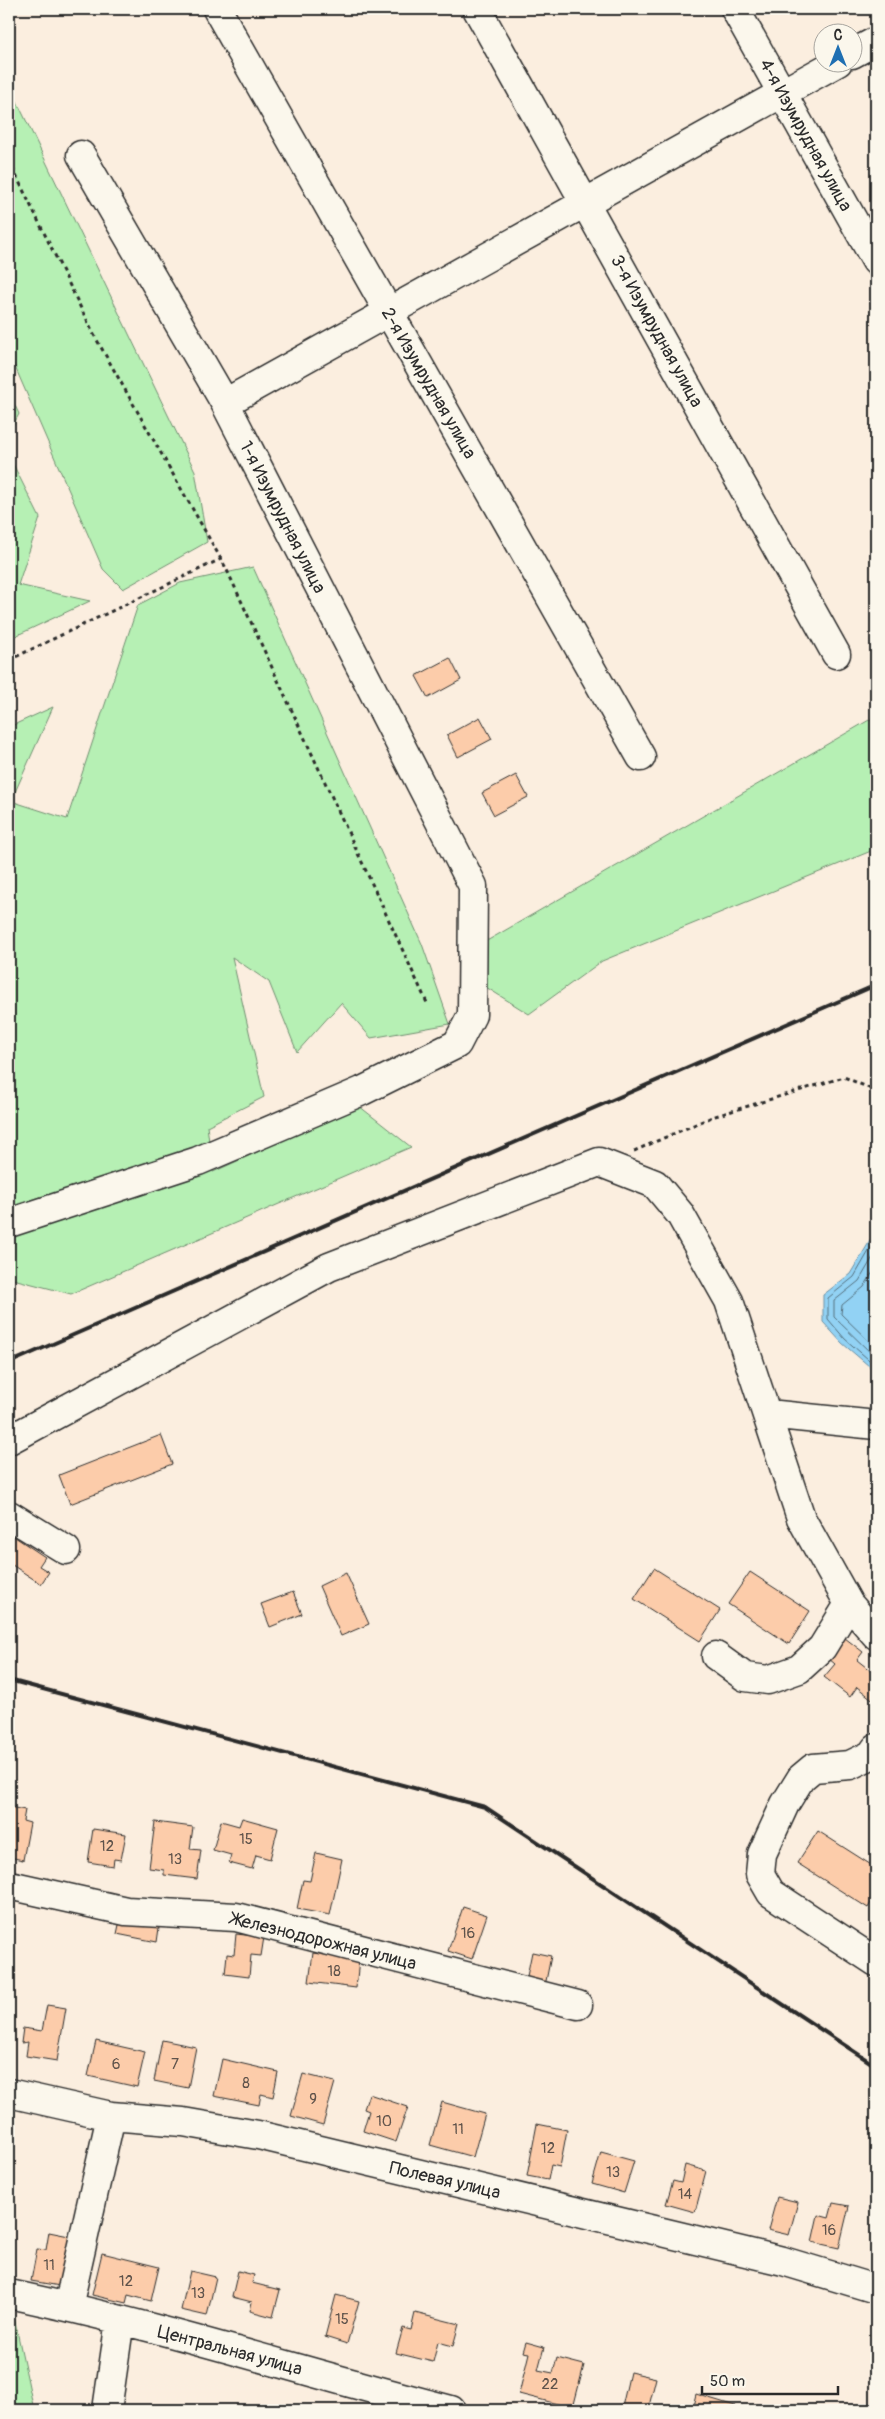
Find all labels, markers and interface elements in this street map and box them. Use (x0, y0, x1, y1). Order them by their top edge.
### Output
north arrow (812, 22, 862, 72)
text: С (834, 27, 843, 44)
street label: 4-я Изумрудная улица (754, 55, 857, 216)
street label: 3-я Изумрудная улица (605, 251, 708, 411)
street label: 2-я Изумрудная улица (376, 304, 481, 463)
street label: 1-я Изумрудная улица (234, 437, 331, 597)
house number: 15 (239, 1830, 253, 1849)
house number: 12 (100, 1837, 114, 1856)
house number: 13 (168, 1850, 182, 1869)
street label: Железнодорожная улица (226, 1907, 419, 1976)
house number: 16 (461, 1924, 475, 1943)
house number: 18 (327, 1962, 341, 1981)
house number: 6 (112, 2055, 120, 2074)
house number: 7 (171, 2055, 179, 2074)
house number: 8 (242, 2074, 250, 2093)
house number: 9 (309, 2090, 317, 2109)
house number: 10 (376, 2112, 392, 2131)
house number: 11 (452, 2120, 464, 2139)
house number: 12 (541, 2139, 555, 2158)
street label: Полевая улица (387, 2157, 503, 2204)
house number: 13 (606, 2163, 620, 2182)
house number: 14 (678, 2185, 693, 2204)
house number: 16 (822, 2221, 836, 2240)
house number: 11 (43, 2256, 55, 2275)
house number: 12 (119, 2272, 133, 2291)
house number: 13 (191, 2284, 205, 2303)
house number: 15 (335, 2310, 349, 2329)
street label: Центральная улица (155, 2320, 305, 2381)
scale bar (702, 2364, 839, 2396)
text: 50 m (710, 2372, 745, 2391)
house number: 22 (542, 2375, 558, 2394)

